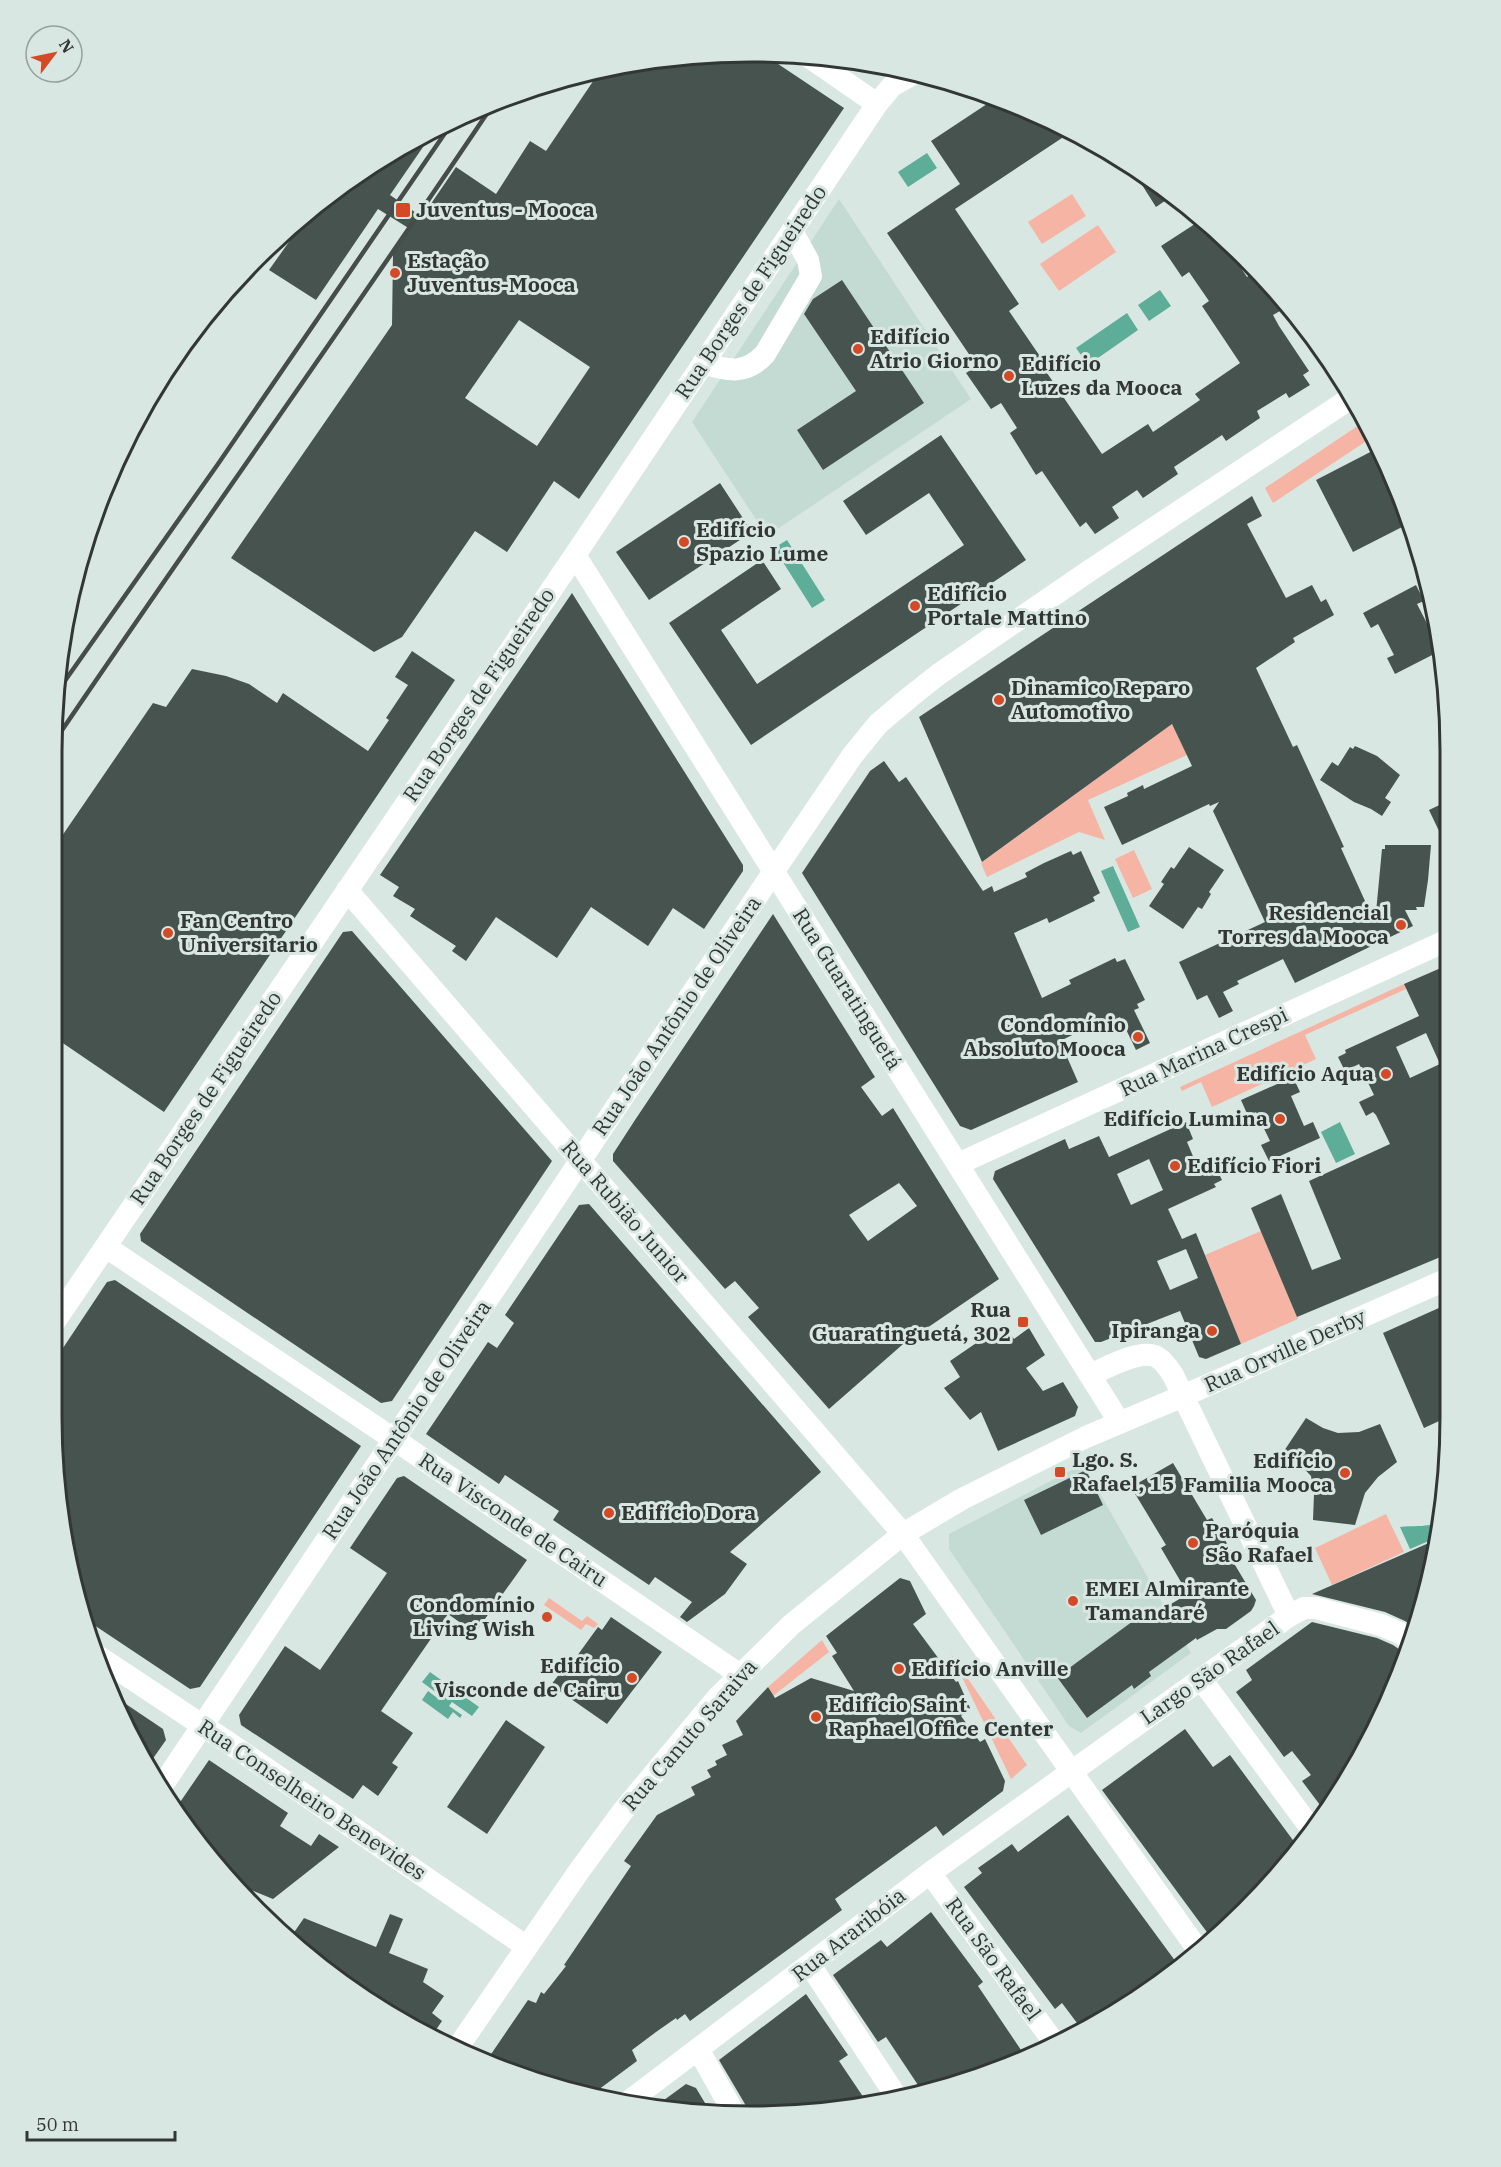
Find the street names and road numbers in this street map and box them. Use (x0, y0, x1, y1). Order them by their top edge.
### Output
street label: Rua Borges de Figueiredo (668, 179, 832, 404)
street label: Rua Borges de Figueiredo (396, 582, 560, 807)
street label: Rua João Antônio de Oliveira (585, 890, 767, 1141)
street label: Rua Guaratinguetá (787, 902, 909, 1075)
street label: Rua Borges de Figueiredo (123, 985, 287, 1210)
street label: Rua Marina Crespi (1115, 1000, 1292, 1102)
street label: Rua Rubião Junior (556, 1134, 696, 1289)
street label: Rua João Antônio de Oliveira (315, 1294, 497, 1545)
street label: Rua Orville Derby (1199, 1302, 1370, 1398)
street label: Rua Visconde de Cairu (414, 1446, 613, 1593)
street label: Largo São Rafael (1134, 1614, 1284, 1731)
street label: Rua Canuto Saraiva (616, 1653, 763, 1816)
street label: Rua Conselheiro Benevides (193, 1712, 432, 1886)
street label: Rua Araribóia (786, 1881, 911, 1987)
street label: Rua São Rafael (940, 1891, 1048, 2026)

